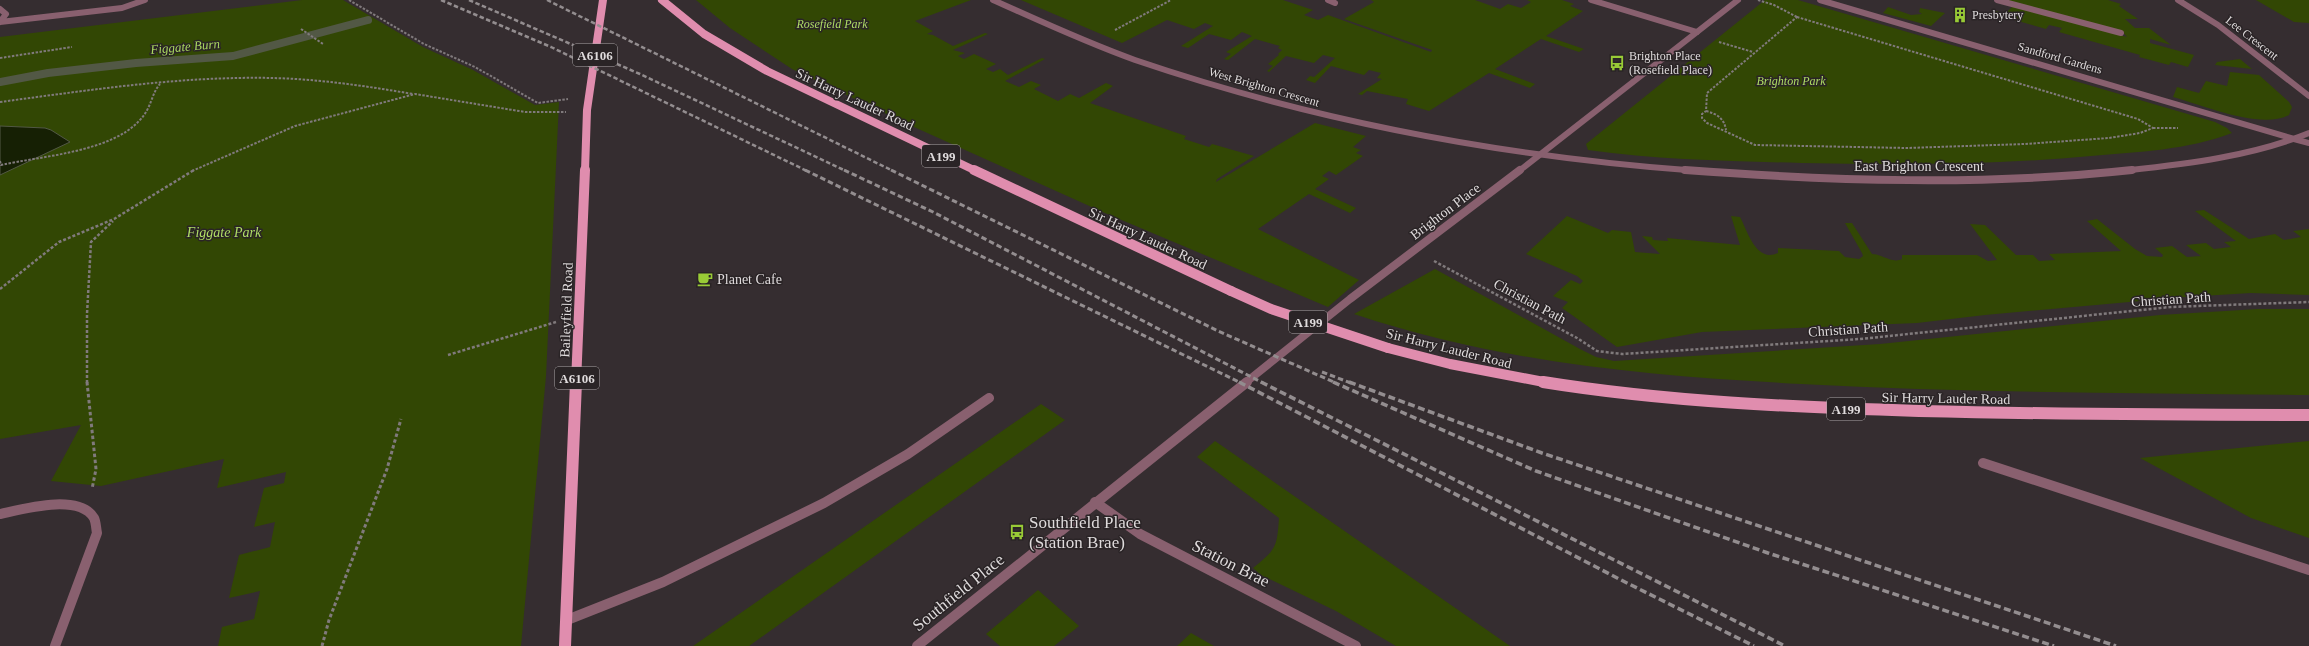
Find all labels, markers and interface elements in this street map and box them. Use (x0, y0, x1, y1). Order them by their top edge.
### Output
building icon: Presbytery (1951, 6, 1969, 24)
place label: Presbytery (1972, 8, 2023, 22)
street label: Lee Crescent (2223, 13, 2282, 63)
park label: Rosefield Park (796, 17, 868, 31)
water label: Figgate Burn (149, 36, 220, 57)
street label: Sandford Gardens (2016, 39, 2104, 77)
road number: A6106 (573, 44, 617, 66)
place label: Brighton Place (Rosefield Place) (1629, 49, 1712, 77)
bus stop icon: Brighton Place (Rosefield Place) (1608, 54, 1626, 72)
street label: Sir Harry Lauder Road (793, 65, 916, 133)
street label: West Brighton Crescent (1207, 65, 1322, 110)
park label: Brighton Park (1757, 74, 1826, 88)
road number: A199 (922, 145, 960, 167)
street label: East Brighton Crescent (1854, 159, 1984, 174)
street label: Brighton Place (1407, 180, 1483, 243)
street label: Sir Harry Lauder Road (1086, 204, 1209, 272)
park label: Figgate Park (186, 225, 262, 240)
street label: Baileyfield Road (557, 262, 576, 358)
cafe icon: Planet Cafe (696, 270, 714, 288)
place label: Planet Cafe (717, 272, 782, 287)
street label: Christian Path (1491, 276, 1568, 327)
street label: Christian Path (2131, 289, 2211, 310)
road number: A199 (1289, 311, 1327, 333)
street label: Christian Path (1808, 319, 1888, 340)
street label: Sir Harry Lauder Road (1385, 326, 1513, 371)
road number: A6106 (555, 367, 599, 389)
street label: Sir Harry Lauder Road (1882, 390, 2010, 407)
road number: A199 (1827, 398, 1865, 420)
place label: Southfield Place (Station Brae) (1029, 513, 1141, 552)
bus stop icon: Southfield Place (Station Brae) (1008, 523, 1026, 541)
street label: Station Brae (1189, 536, 1273, 591)
street label: Southfield Place (909, 550, 1008, 635)

